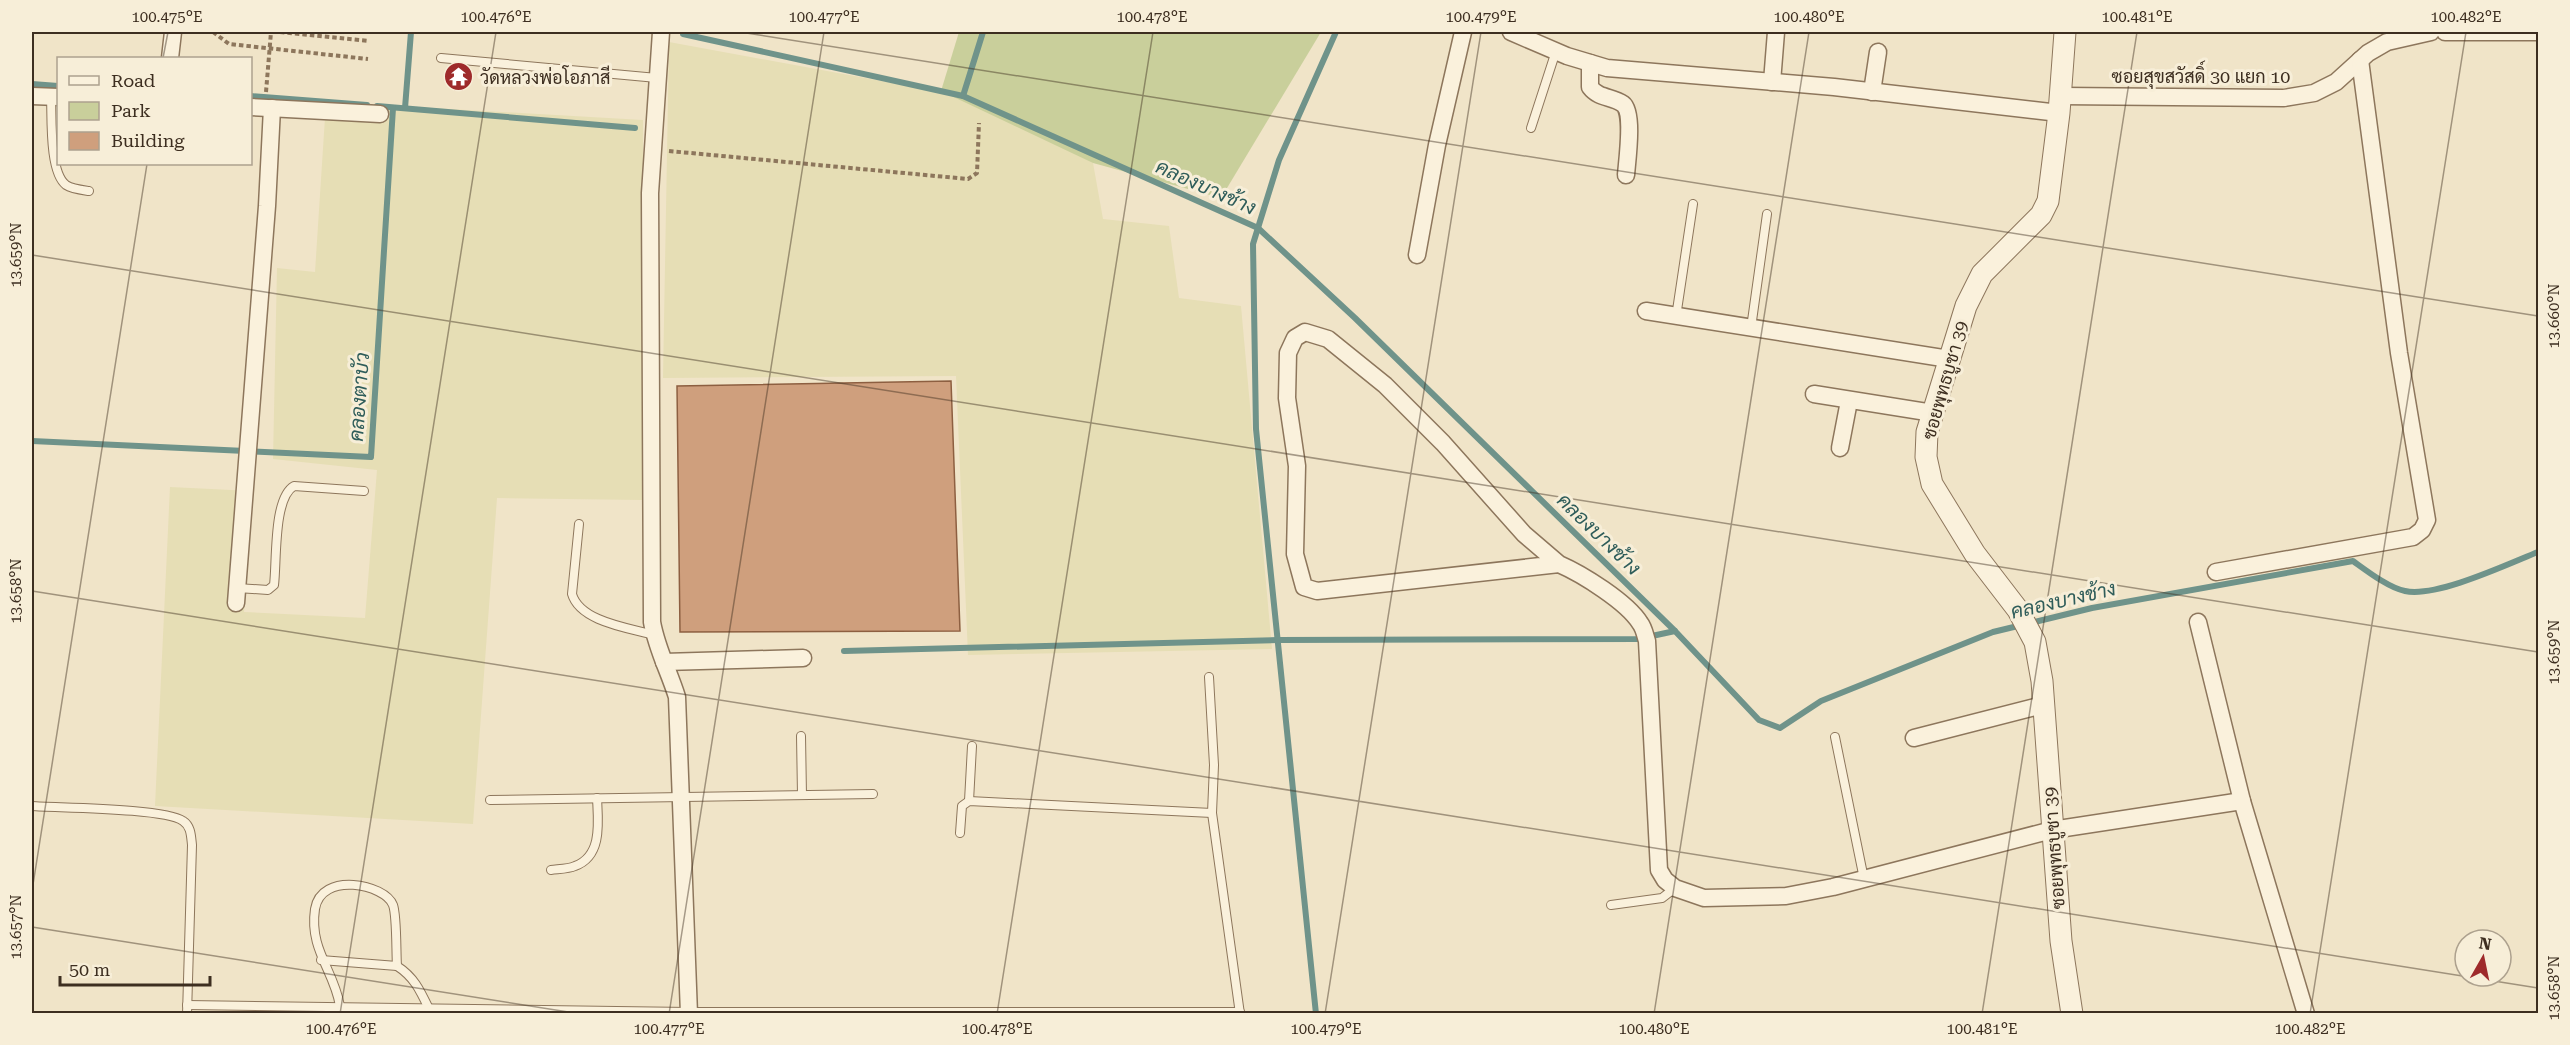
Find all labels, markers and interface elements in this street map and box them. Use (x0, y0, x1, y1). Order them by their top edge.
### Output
text: 100.475°E (131, 8, 203, 26)
text: 100.476°E (460, 8, 532, 26)
text: 100.477°E (788, 8, 860, 26)
text: 100.478°E (1116, 8, 1188, 26)
text: 100.479°E (1445, 8, 1517, 26)
text: 100.480°E (1773, 8, 1845, 26)
text: 100.481°E (2101, 8, 2173, 26)
text: 100.482°E (2430, 8, 2502, 26)
legend (57, 57, 252, 165)
street label: ซอยสุขสวัสดิ์ 30 แยก 10 (2112, 60, 2290, 89)
temple icon: วัดหลวงพ่อโอภาสี (443, 61, 475, 93)
place label: วัดหลวงพ่อโอภาสี (480, 65, 610, 88)
text: Road (111, 70, 156, 91)
text: Park (111, 100, 151, 121)
text: Building (111, 130, 185, 151)
water label: คลองบางช้าง (1152, 153, 1260, 220)
text: 13.659°N (7, 222, 25, 288)
text: 13.660°N (2545, 283, 2563, 349)
street label: ซอยพุทธบูชา 39 (1918, 318, 1975, 443)
water label: คลองตาบัว (344, 352, 374, 442)
water label: คลองบางช้าง (1552, 487, 1647, 580)
text: 13.658°N (7, 558, 25, 624)
water label: คลองบางช้าง (2008, 575, 2118, 624)
text: 13.659°N (2545, 619, 2563, 685)
street label: ซอยพุทธบูชา 39 (2039, 786, 2072, 910)
text: 13.657°N (7, 894, 25, 960)
north arrow (2453, 928, 2513, 988)
text: N (2478, 933, 2493, 954)
scale bar (60, 949, 210, 987)
text: 13.658°N (2545, 955, 2563, 1021)
text: 50 m (69, 959, 110, 980)
text: 100.476°E (305, 1020, 377, 1038)
text: 100.477°E (633, 1020, 705, 1038)
text: 100.478°E (961, 1020, 1033, 1038)
text: 100.479°E (1290, 1020, 1362, 1038)
text: 100.480°E (1618, 1020, 1690, 1038)
text: 100.481°E (1946, 1020, 2018, 1038)
text: 100.482°E (2274, 1020, 2346, 1038)

